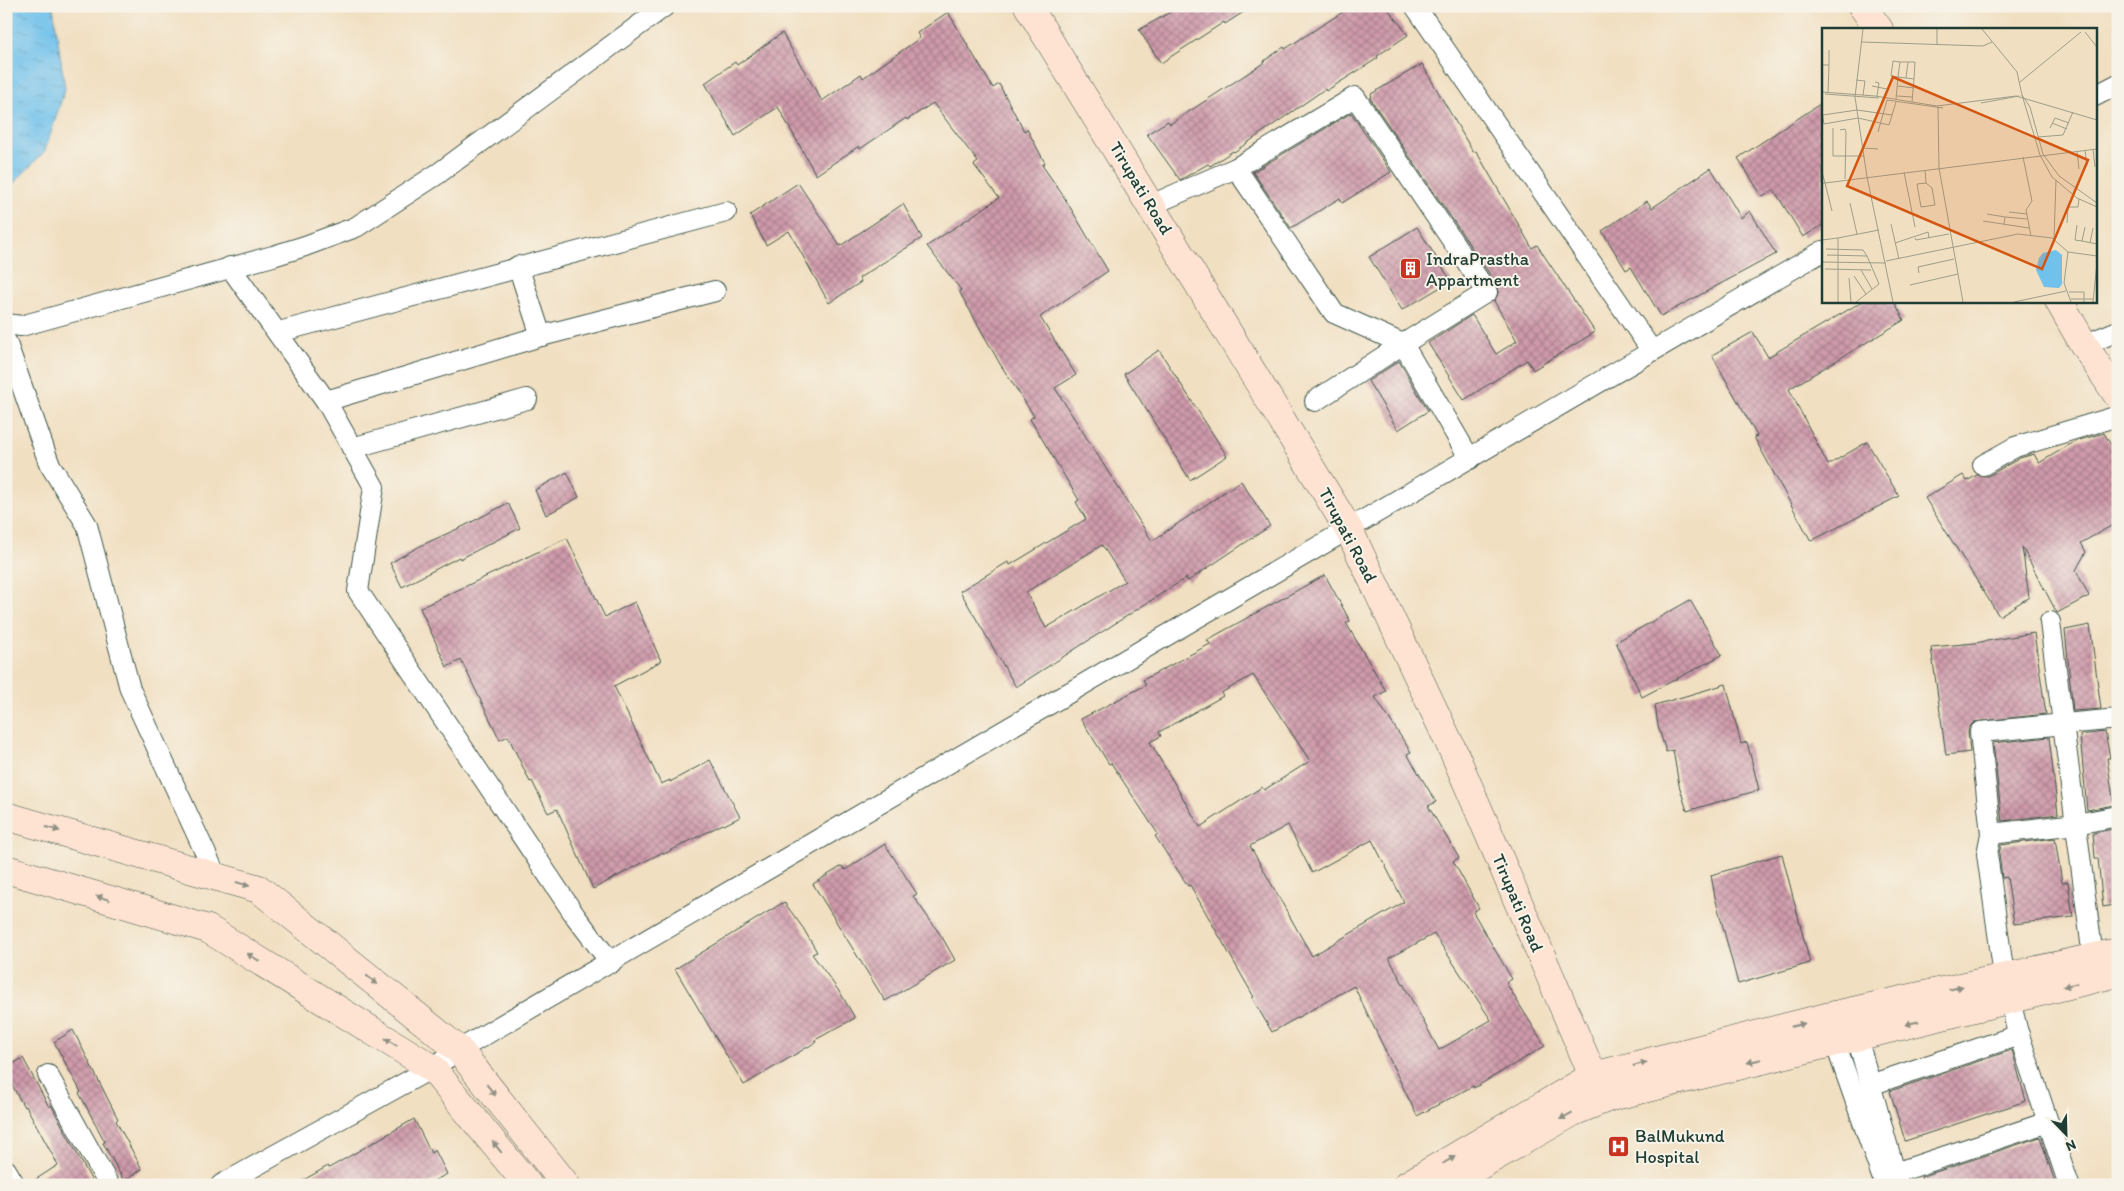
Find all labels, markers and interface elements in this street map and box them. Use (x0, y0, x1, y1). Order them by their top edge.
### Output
inset map (1822, 28, 2096, 302)
street label: Tirupati Road (1105, 137, 1177, 239)
place label: IndraPrastha Appartment (1426, 248, 1530, 291)
building icon: IndraPrastha Appartment (1398, 257, 1422, 281)
street label: Tirupati Road (1314, 484, 1382, 586)
one-way arrow (46, 826, 61, 834)
street label: Tirupati Road (1487, 851, 1549, 956)
one-way arrow (235, 881, 250, 889)
one-way arrow (95, 893, 110, 901)
one-way arrow (246, 952, 259, 961)
one-way arrow (366, 975, 379, 986)
one-way arrow (2063, 981, 2078, 989)
one-way arrow (1949, 984, 1964, 992)
one-way arrow (1905, 1019, 1920, 1027)
one-way arrow (1790, 1021, 1806, 1029)
one-way arrow (384, 1038, 397, 1047)
one-way arrow (1747, 1057, 1762, 1065)
one-way arrow (1633, 1059, 1648, 1067)
one-way arrow (486, 1083, 496, 1097)
north arrow (2042, 1108, 2092, 1158)
one-way arrow (1559, 1112, 1572, 1121)
place label: BalMukund Hospital (1635, 1125, 1725, 1168)
hospital icon: BalMukund Hospital (1607, 1134, 1631, 1158)
text: N (2063, 1136, 2079, 1155)
one-way arrow (491, 1141, 502, 1154)
one-way arrow (1443, 1156, 1456, 1165)

